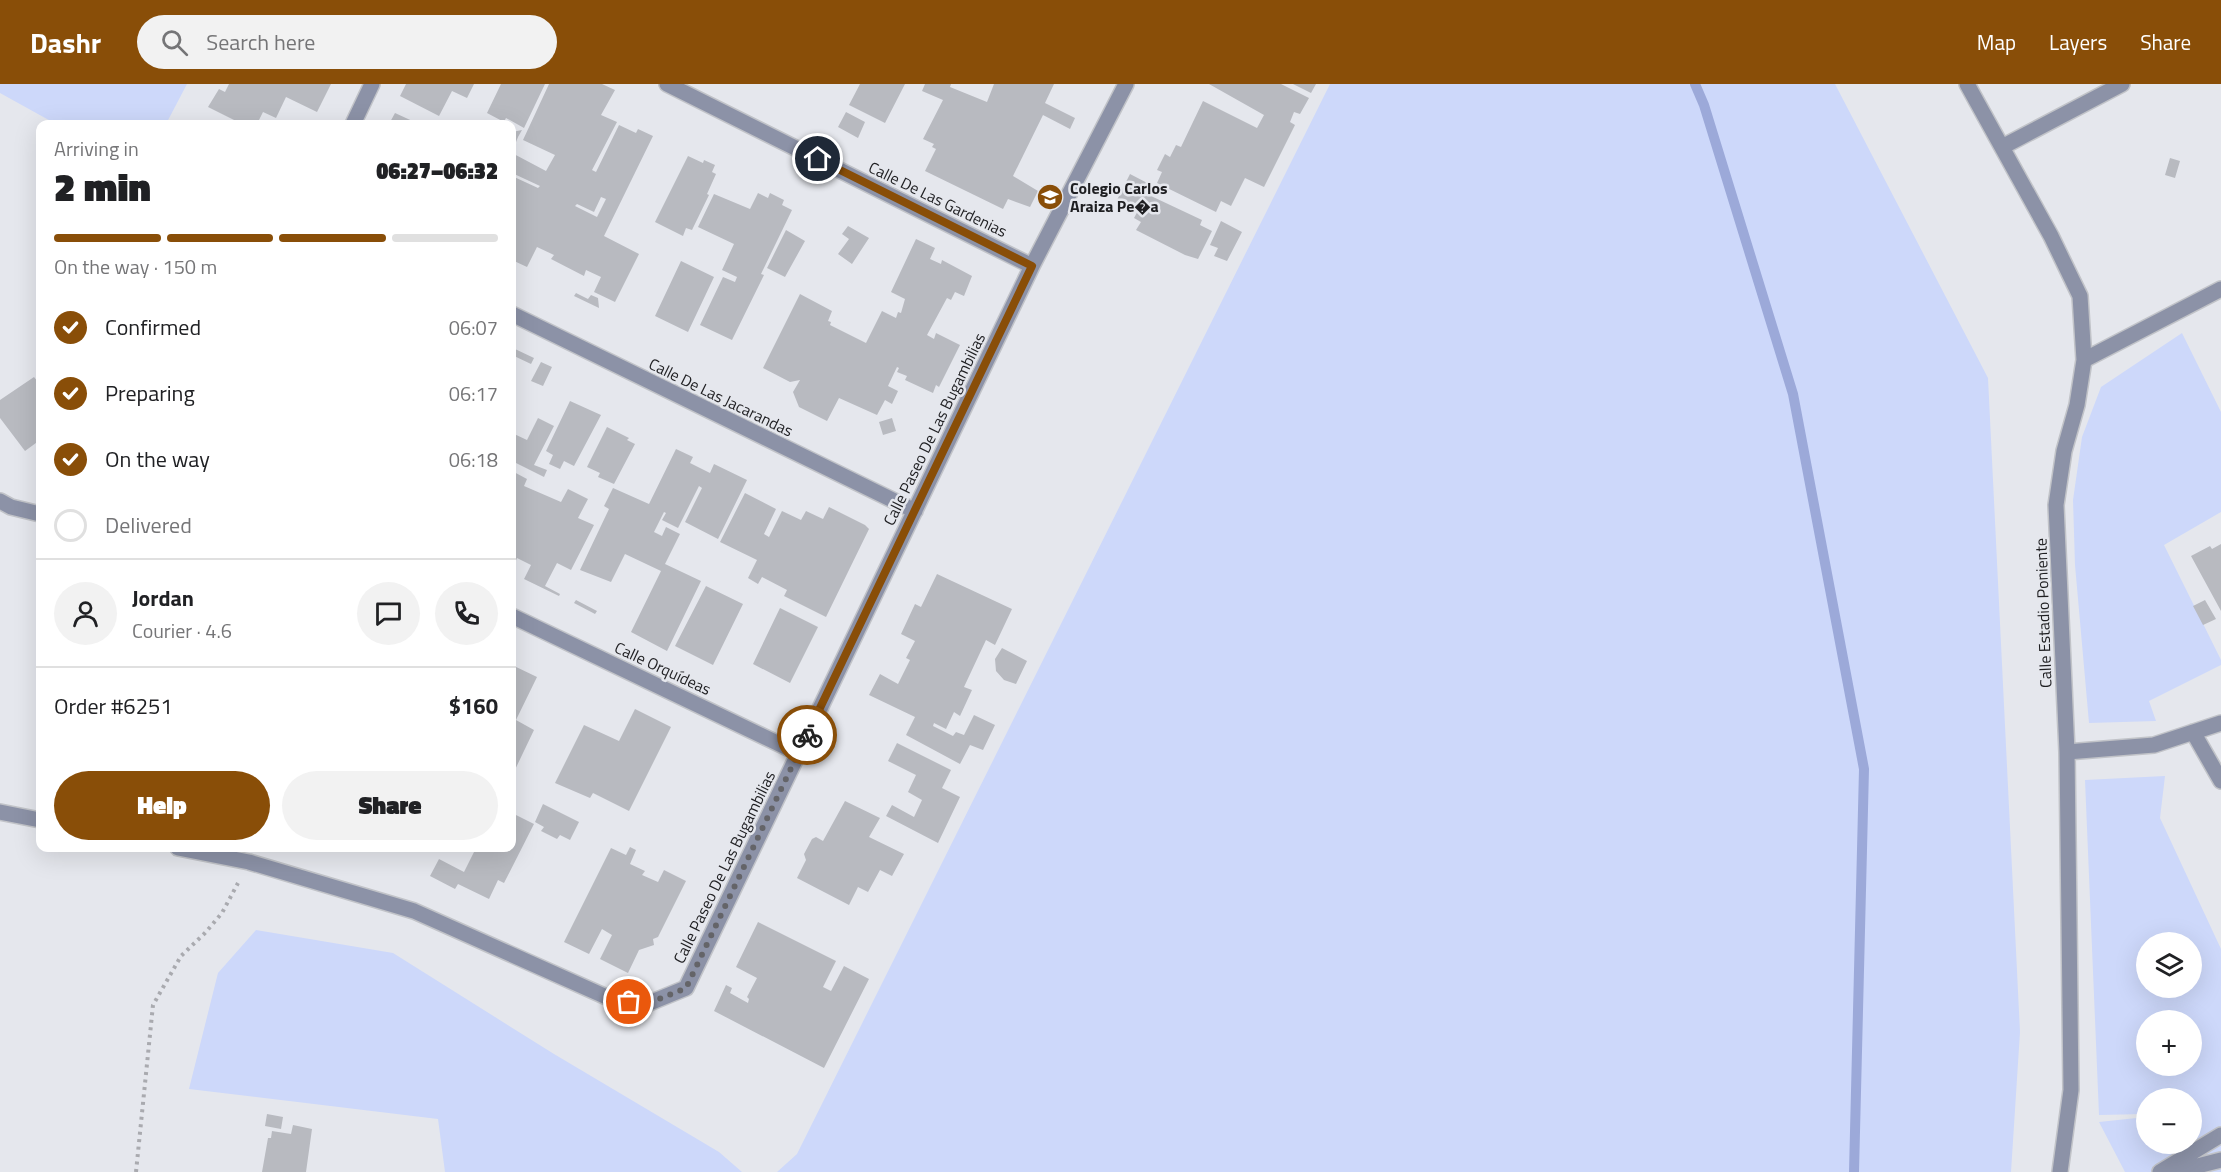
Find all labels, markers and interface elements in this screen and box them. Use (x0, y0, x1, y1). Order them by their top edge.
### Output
search box (137, 15, 557, 69)
text: Dashr (30, 21, 101, 64)
text: Search here (206, 25, 315, 59)
icon: search (158, 26, 191, 59)
text: Map (1977, 26, 2016, 58)
text: Layers (2049, 26, 2107, 58)
text: Share (2140, 26, 2191, 58)
text: Arriving in (54, 133, 139, 164)
pin (792, 133, 843, 184)
icon: home (801, 142, 834, 175)
text: 06:27–06:32 (376, 154, 498, 188)
street label: Calle De Las Gardenias (865, 155, 1011, 243)
text: 2 min (54, 157, 151, 216)
place label: Colegio Carlos Araiza Pe�a (1070, 176, 1167, 218)
school or university icon: Colegio Carlos Araiza Pe�a (1035, 182, 1065, 212)
text: On the way · 150 m (54, 251, 217, 282)
text: Confirmed (105, 310, 201, 344)
icon: check (54, 311, 87, 344)
text: 06:07 (449, 312, 498, 343)
street label: Calle Paseo De Las Bugambilias (877, 329, 991, 529)
street label: Calle De Las Jacarandas (645, 352, 797, 442)
text: Preparing (105, 376, 195, 410)
icon: check (54, 377, 87, 410)
text: 06:17 (449, 378, 498, 409)
text: On the way (105, 442, 210, 476)
icon: check (54, 443, 87, 476)
text: 06:18 (449, 444, 498, 475)
text: Delivered (105, 508, 192, 542)
street label: Calle Estadio Poniente (2028, 538, 2058, 688)
text: Jordan (132, 581, 194, 615)
button: person (54, 582, 117, 645)
button: chat (357, 582, 420, 645)
button: phone (435, 582, 498, 645)
text: Courier · 4.6 (132, 615, 232, 646)
street label: Calle Orquídeas (611, 635, 715, 701)
text: Order #6251 (54, 689, 173, 723)
text: $160 (449, 689, 498, 723)
courier (777, 705, 837, 765)
icon: bike (791, 719, 824, 752)
street label: Calle Paseo De Las Bugambilias (667, 767, 781, 967)
button: Help (54, 771, 270, 840)
button: Share (282, 771, 498, 840)
map controls (2136, 932, 2202, 1154)
button: layers (2136, 932, 2202, 998)
pin (603, 976, 654, 1027)
icon: bag (612, 985, 645, 1018)
button: + (2136, 1010, 2202, 1076)
button: − (2136, 1088, 2202, 1154)

